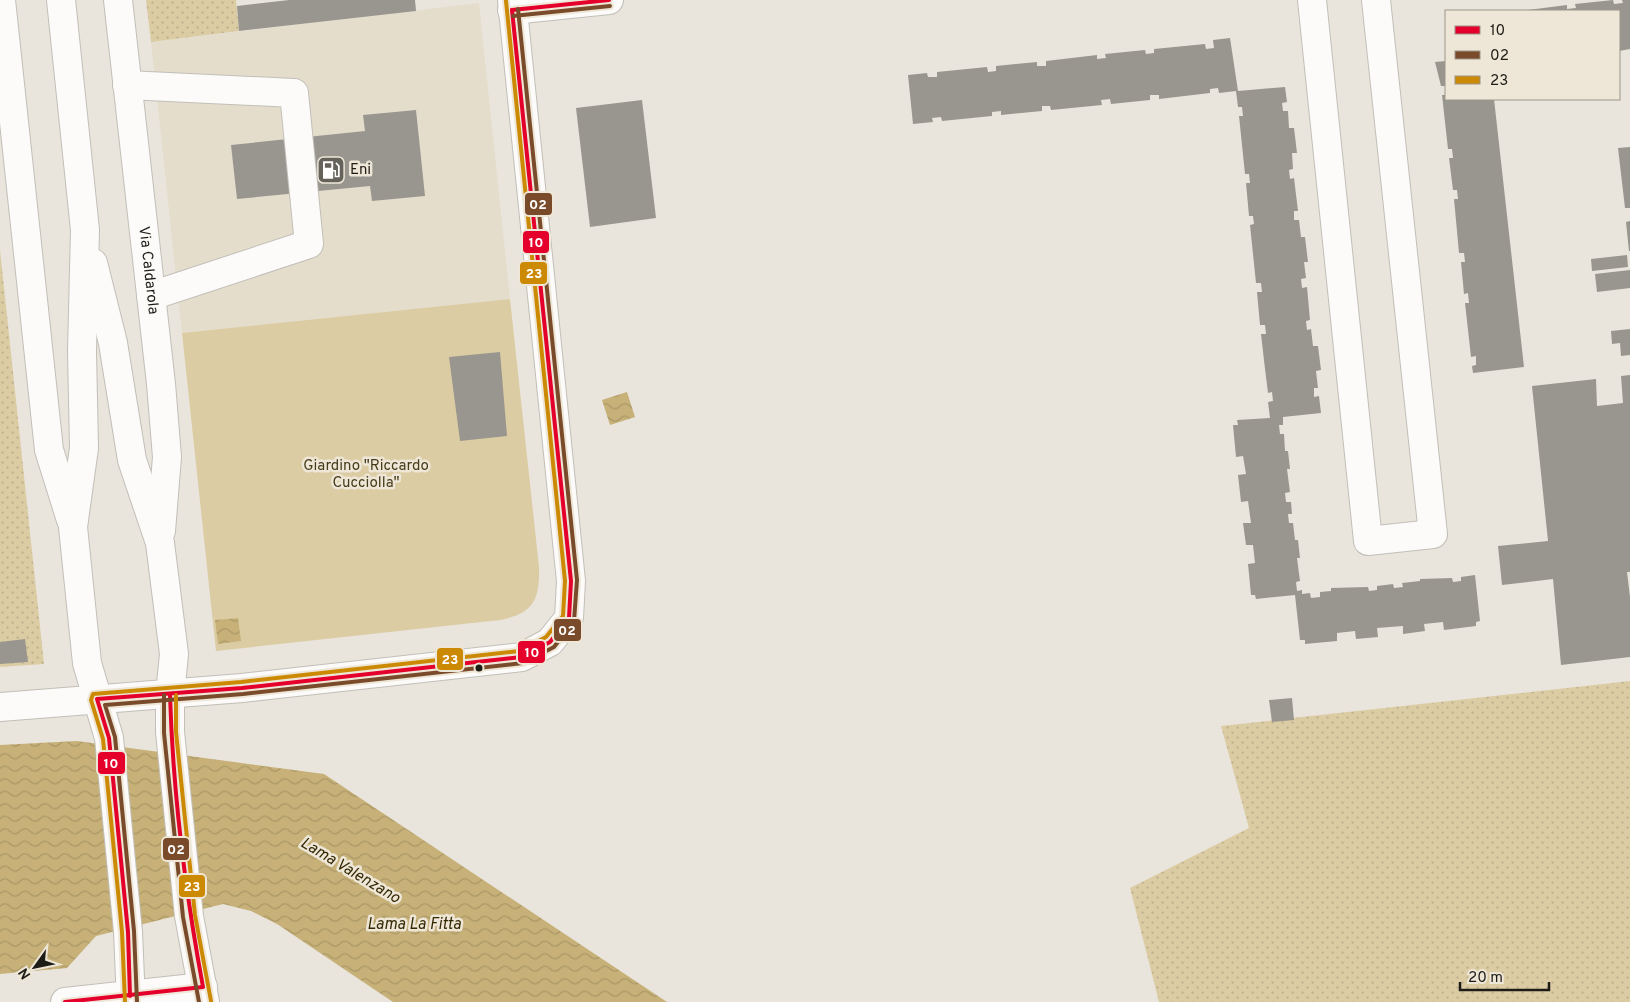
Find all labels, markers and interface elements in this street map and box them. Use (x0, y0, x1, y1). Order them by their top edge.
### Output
legend (1445, 10, 1620, 100)
text: 10 (1490, 22, 1505, 41)
text: 02 (1490, 47, 1509, 66)
text: 23 (1490, 72, 1508, 91)
fuel station icon: Eni (316, 155, 346, 185)
place label: Eni (350, 161, 371, 180)
line badge: 02 (524, 192, 553, 216)
text: 02 (529, 197, 547, 214)
street label: Via Caldarola (134, 225, 163, 315)
line badge: 10 (522, 230, 550, 254)
text: 10 (529, 235, 543, 252)
line badge: 23 (519, 261, 548, 285)
text: 23 (526, 266, 542, 283)
park label: Giardino "Riccardo Cucciolla" (303, 457, 429, 493)
line badge: 02 (553, 618, 582, 642)
text: 02 (558, 623, 576, 640)
line badge: 10 (517, 640, 546, 664)
text: 10 (525, 645, 539, 662)
line badge: 23 (436, 647, 464, 671)
text: 23 (442, 652, 458, 669)
unlabelled marker (474, 663, 484, 673)
line badge: 10 (97, 751, 126, 775)
text: 10 (104, 756, 118, 773)
water label: Lama Valenzano (297, 833, 404, 909)
line badge: 02 (162, 837, 190, 861)
text: 02 (167, 842, 185, 859)
line badge: 23 (178, 874, 206, 898)
text: 23 (184, 879, 200, 896)
water label: Lama La Fitta (367, 915, 462, 935)
north arrow (10, 942, 60, 992)
scale bar (1460, 960, 1549, 992)
text: N (15, 964, 35, 982)
text: 20 m (1468, 969, 1503, 988)

